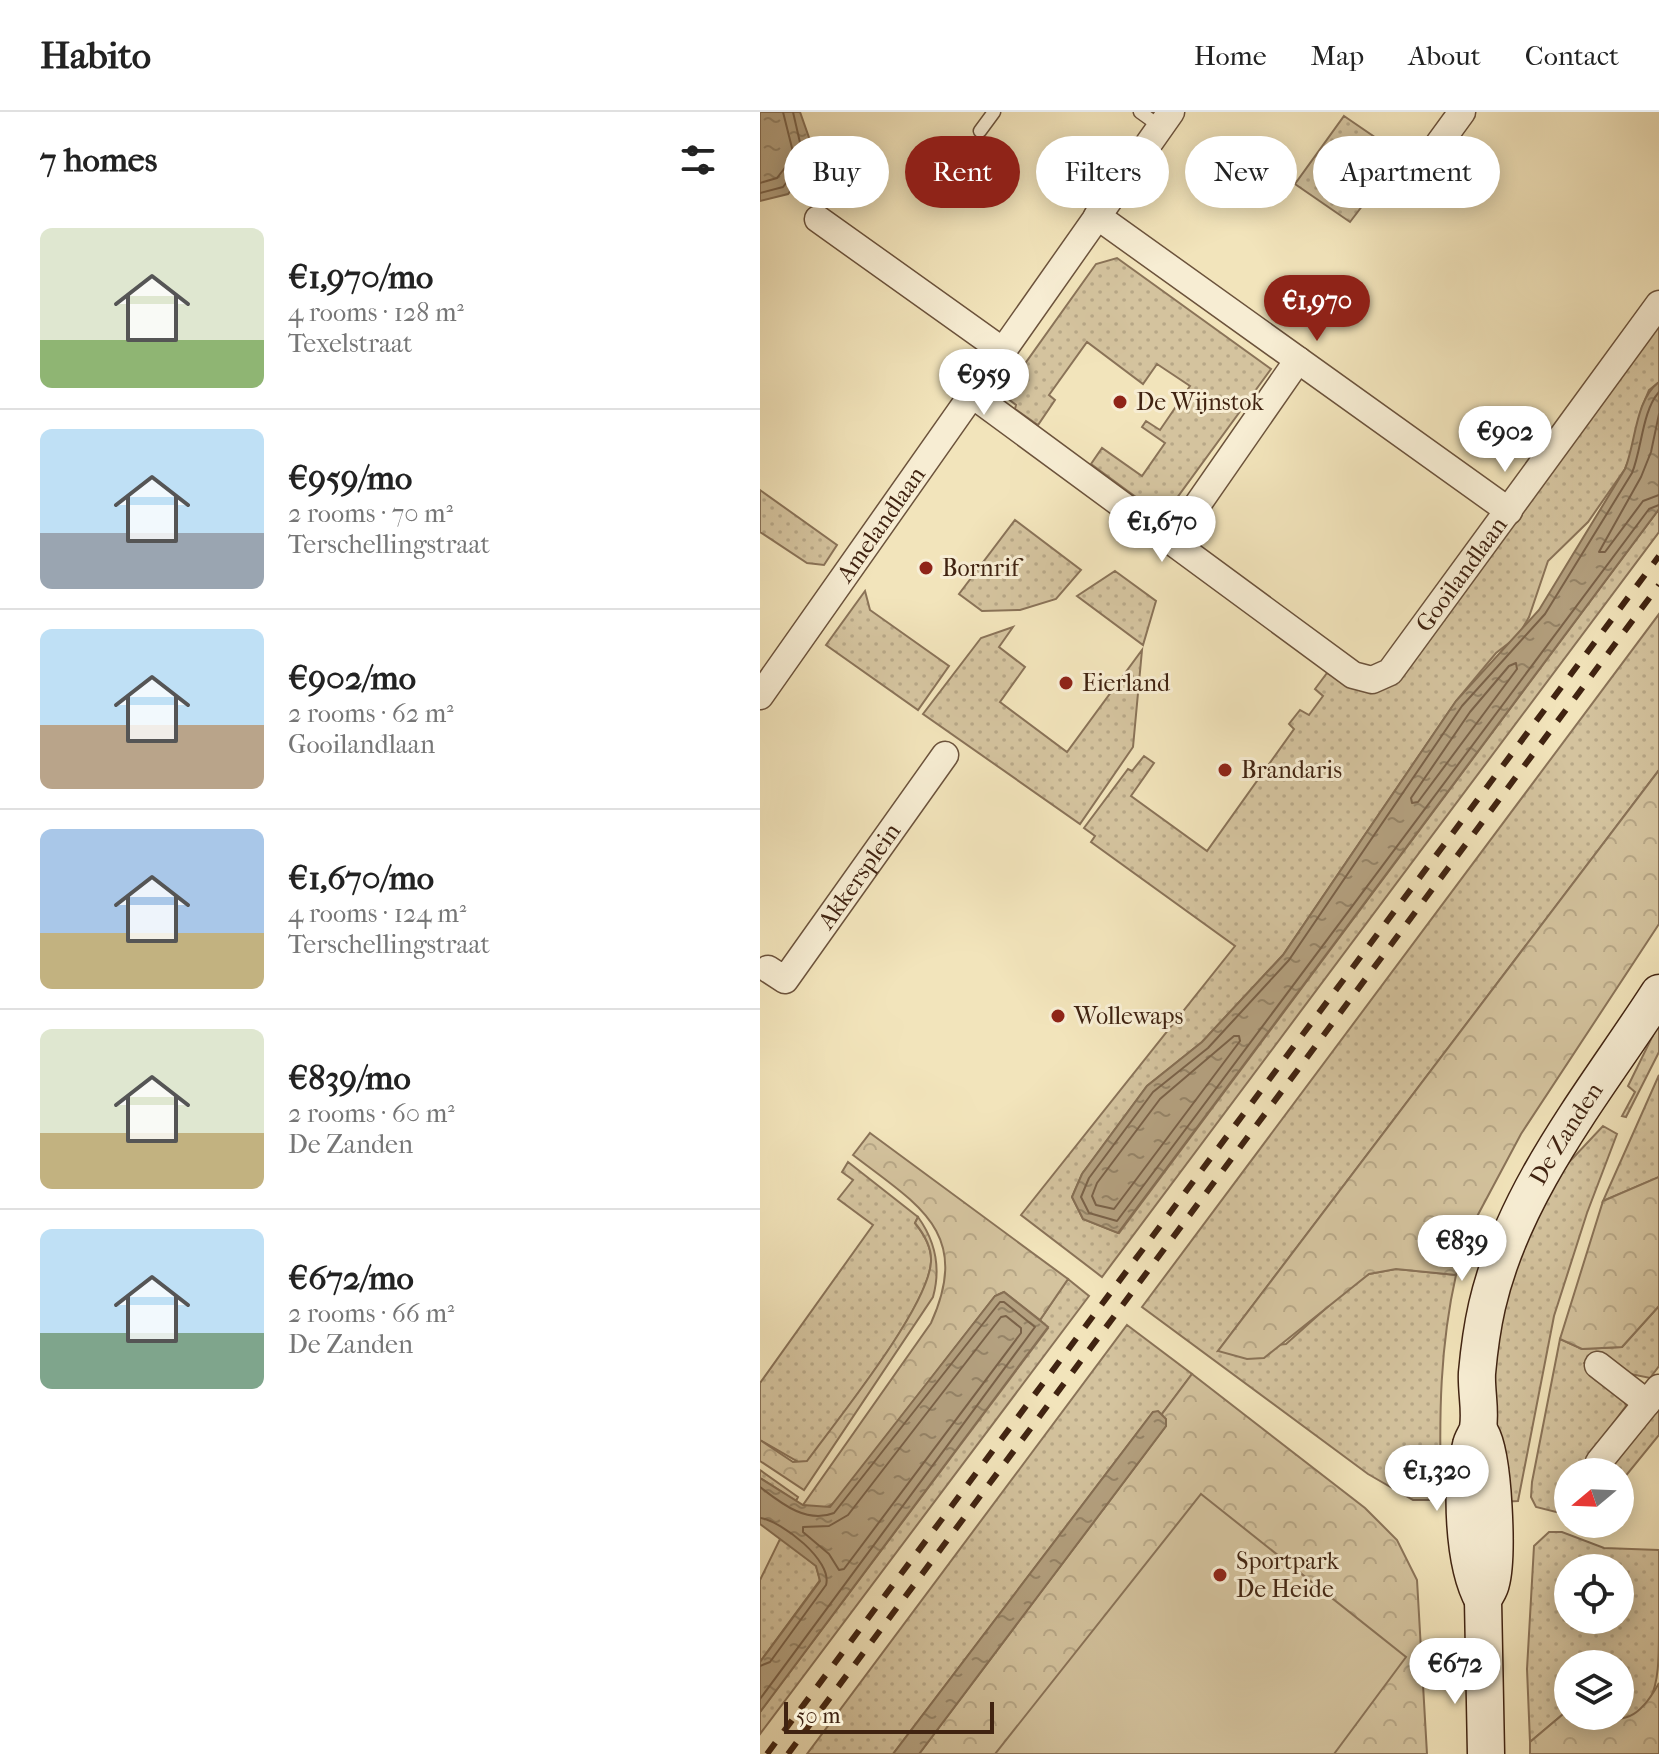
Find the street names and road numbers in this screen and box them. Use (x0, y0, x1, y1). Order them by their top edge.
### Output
street label: Amelandlaan (830, 461, 931, 588)
street label: Gooilandlaan (1410, 511, 1513, 637)
street label: Akkersplein (811, 818, 906, 935)
street label: De Zanden (1524, 1077, 1609, 1190)

